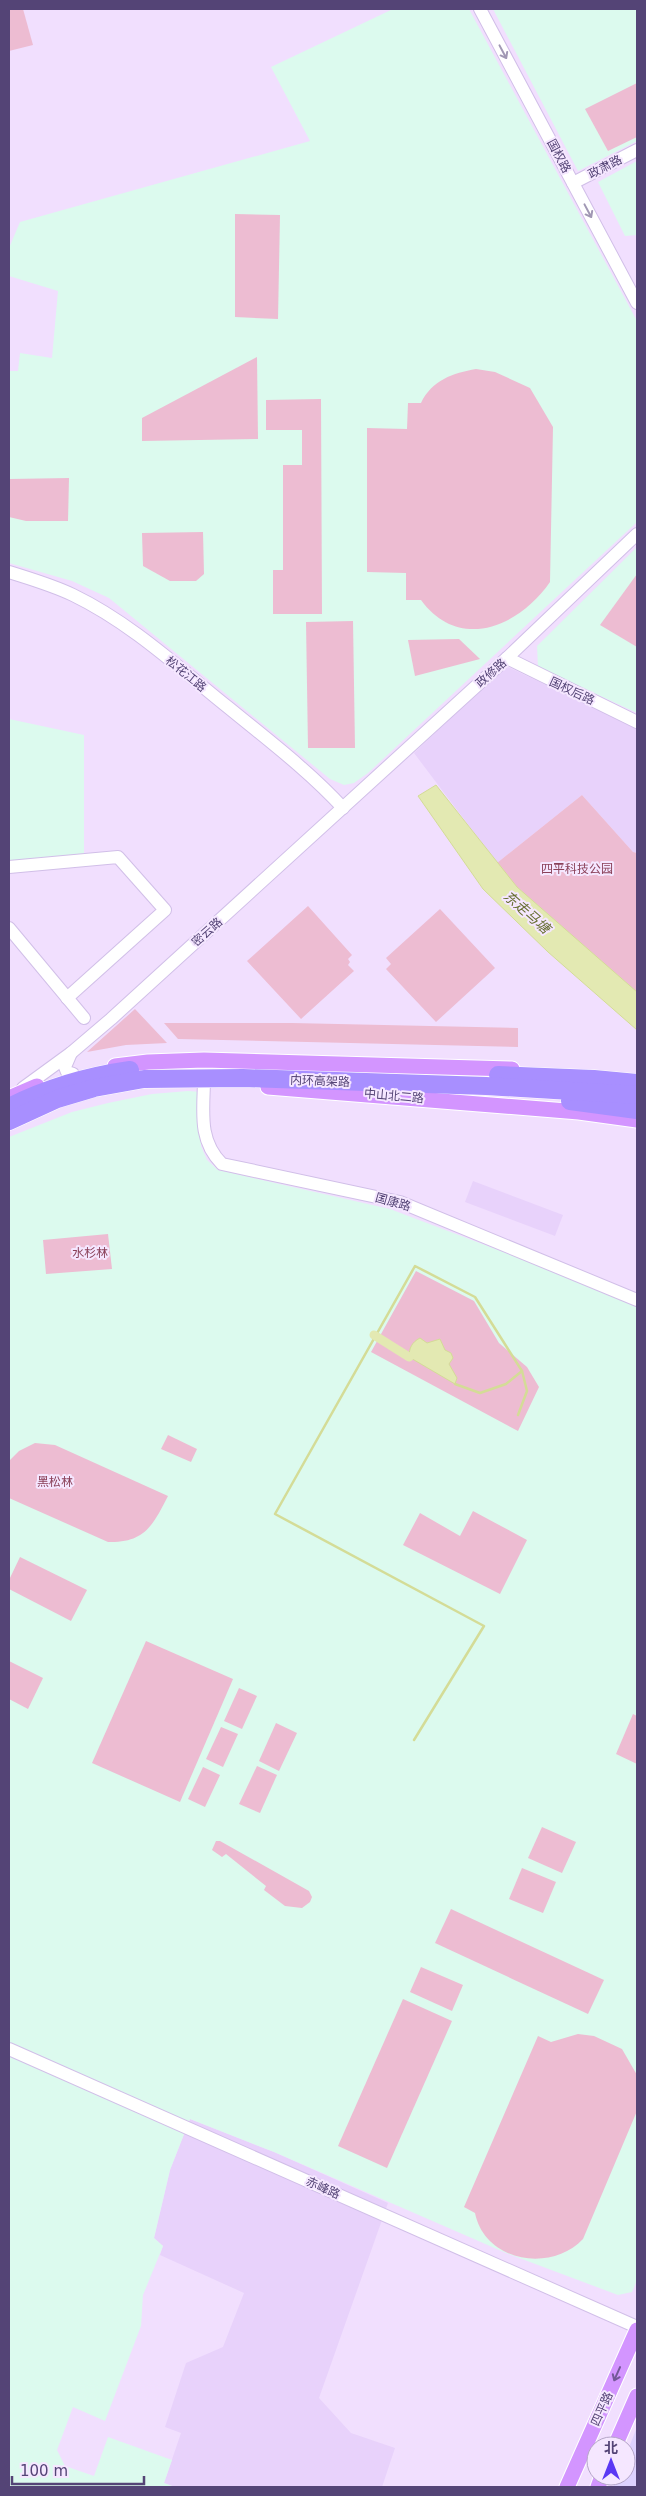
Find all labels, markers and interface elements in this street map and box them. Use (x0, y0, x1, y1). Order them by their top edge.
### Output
one-way arrow (499, 44, 509, 58)
street label: 国权路 (544, 137, 574, 175)
street label: 政肃路 (586, 153, 624, 181)
one-way arrow (583, 203, 593, 218)
street label: 松花江路 (163, 653, 209, 695)
street label: 政修路 (473, 656, 509, 690)
street label: 国权后路 (547, 675, 597, 707)
park label: 四平科技公园 (541, 862, 613, 876)
water label: 东走马塘 (501, 888, 555, 938)
street label: 密云路 (189, 915, 225, 949)
street label: 内环高架路 (290, 1073, 350, 1089)
street label: 中山北二路 (363, 1086, 425, 1106)
street label: 国康路 (374, 1190, 412, 1214)
park label: 水杉林 (72, 1246, 108, 1260)
park label: 黑松林 (37, 1475, 73, 1489)
street label: 赤峰路 (304, 2174, 342, 2202)
one-way arrow (612, 2366, 622, 2381)
street label: 四平路 (588, 2390, 616, 2428)
north arrow (586, 2436, 636, 2486)
text: 北 (604, 2440, 618, 2456)
scale bar (12, 2454, 145, 2486)
text: 100 m (20, 2462, 68, 2480)

